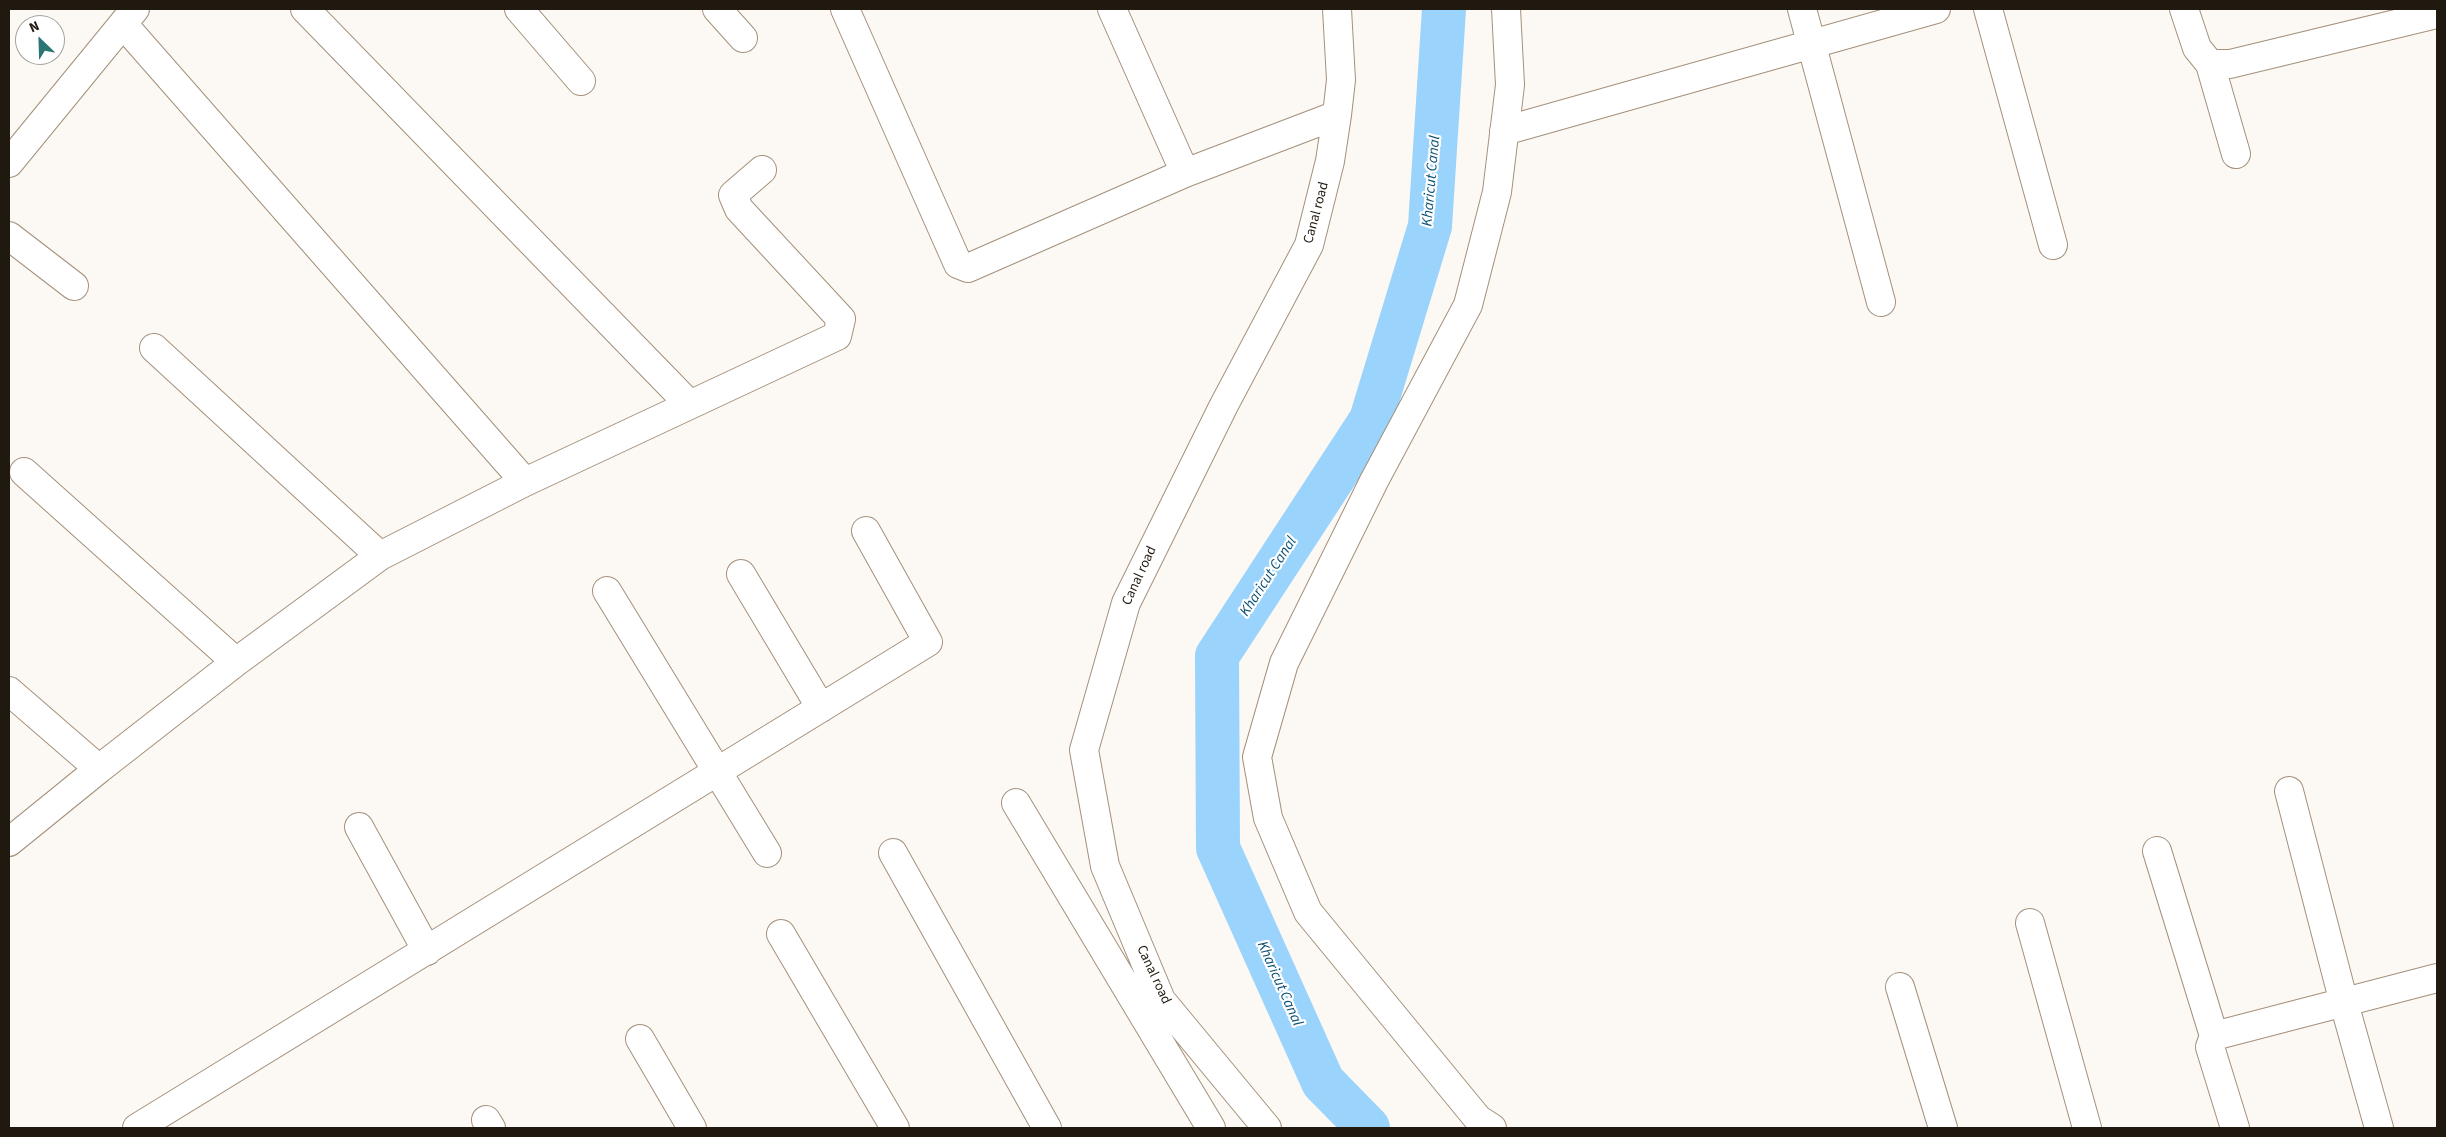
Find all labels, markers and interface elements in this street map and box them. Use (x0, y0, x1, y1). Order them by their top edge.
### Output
north arrow (15, 15, 65, 65)
text: N (26, 16, 43, 38)
water label: Kharicut Canal (1419, 135, 1445, 227)
street label: Canal road (1301, 180, 1333, 246)
water label: Kharicut Canal (1237, 534, 1301, 620)
street label: Canal road (1119, 544, 1161, 608)
water label: Kharicut Canal (1252, 939, 1306, 1029)
street label: Canal road (1132, 943, 1174, 1007)

